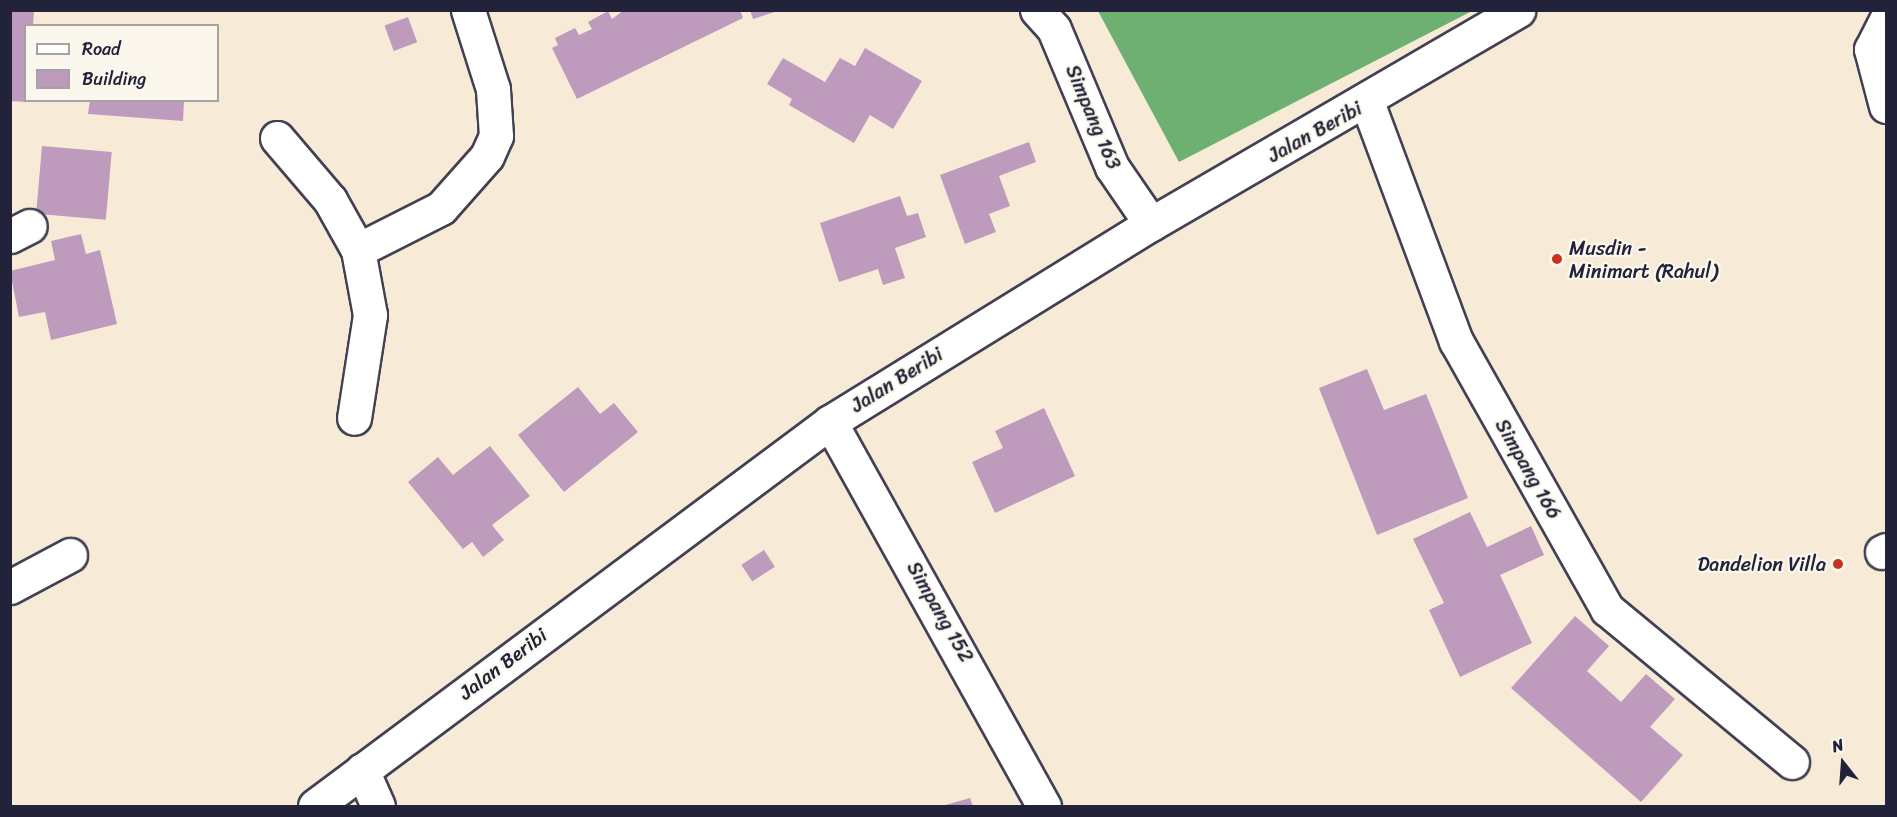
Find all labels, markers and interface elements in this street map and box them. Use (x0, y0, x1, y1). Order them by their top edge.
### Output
legend (24, 24, 219, 102)
text: Road (82, 33, 121, 65)
street label: Simpang 163 (1060, 61, 1126, 173)
text: Building (82, 63, 146, 95)
street label: Jalan Beribi (1264, 96, 1366, 168)
place label: Musdin - Minimart (Rahul) (1569, 236, 1718, 283)
marker: Musdin - Minimart (Rahul) (1550, 252, 1564, 266)
street label: Jalan Beribi (847, 342, 947, 418)
street label: Simpang 166 (1490, 415, 1566, 523)
place label: Dandelion Villa (1696, 552, 1826, 576)
street label: Simpang 152 (901, 557, 979, 667)
marker: Dandelion Villa (1831, 557, 1845, 571)
street label: Jalan Beribi (454, 623, 552, 705)
text: N (1828, 730, 1847, 761)
north arrow (1813, 733, 1873, 793)

